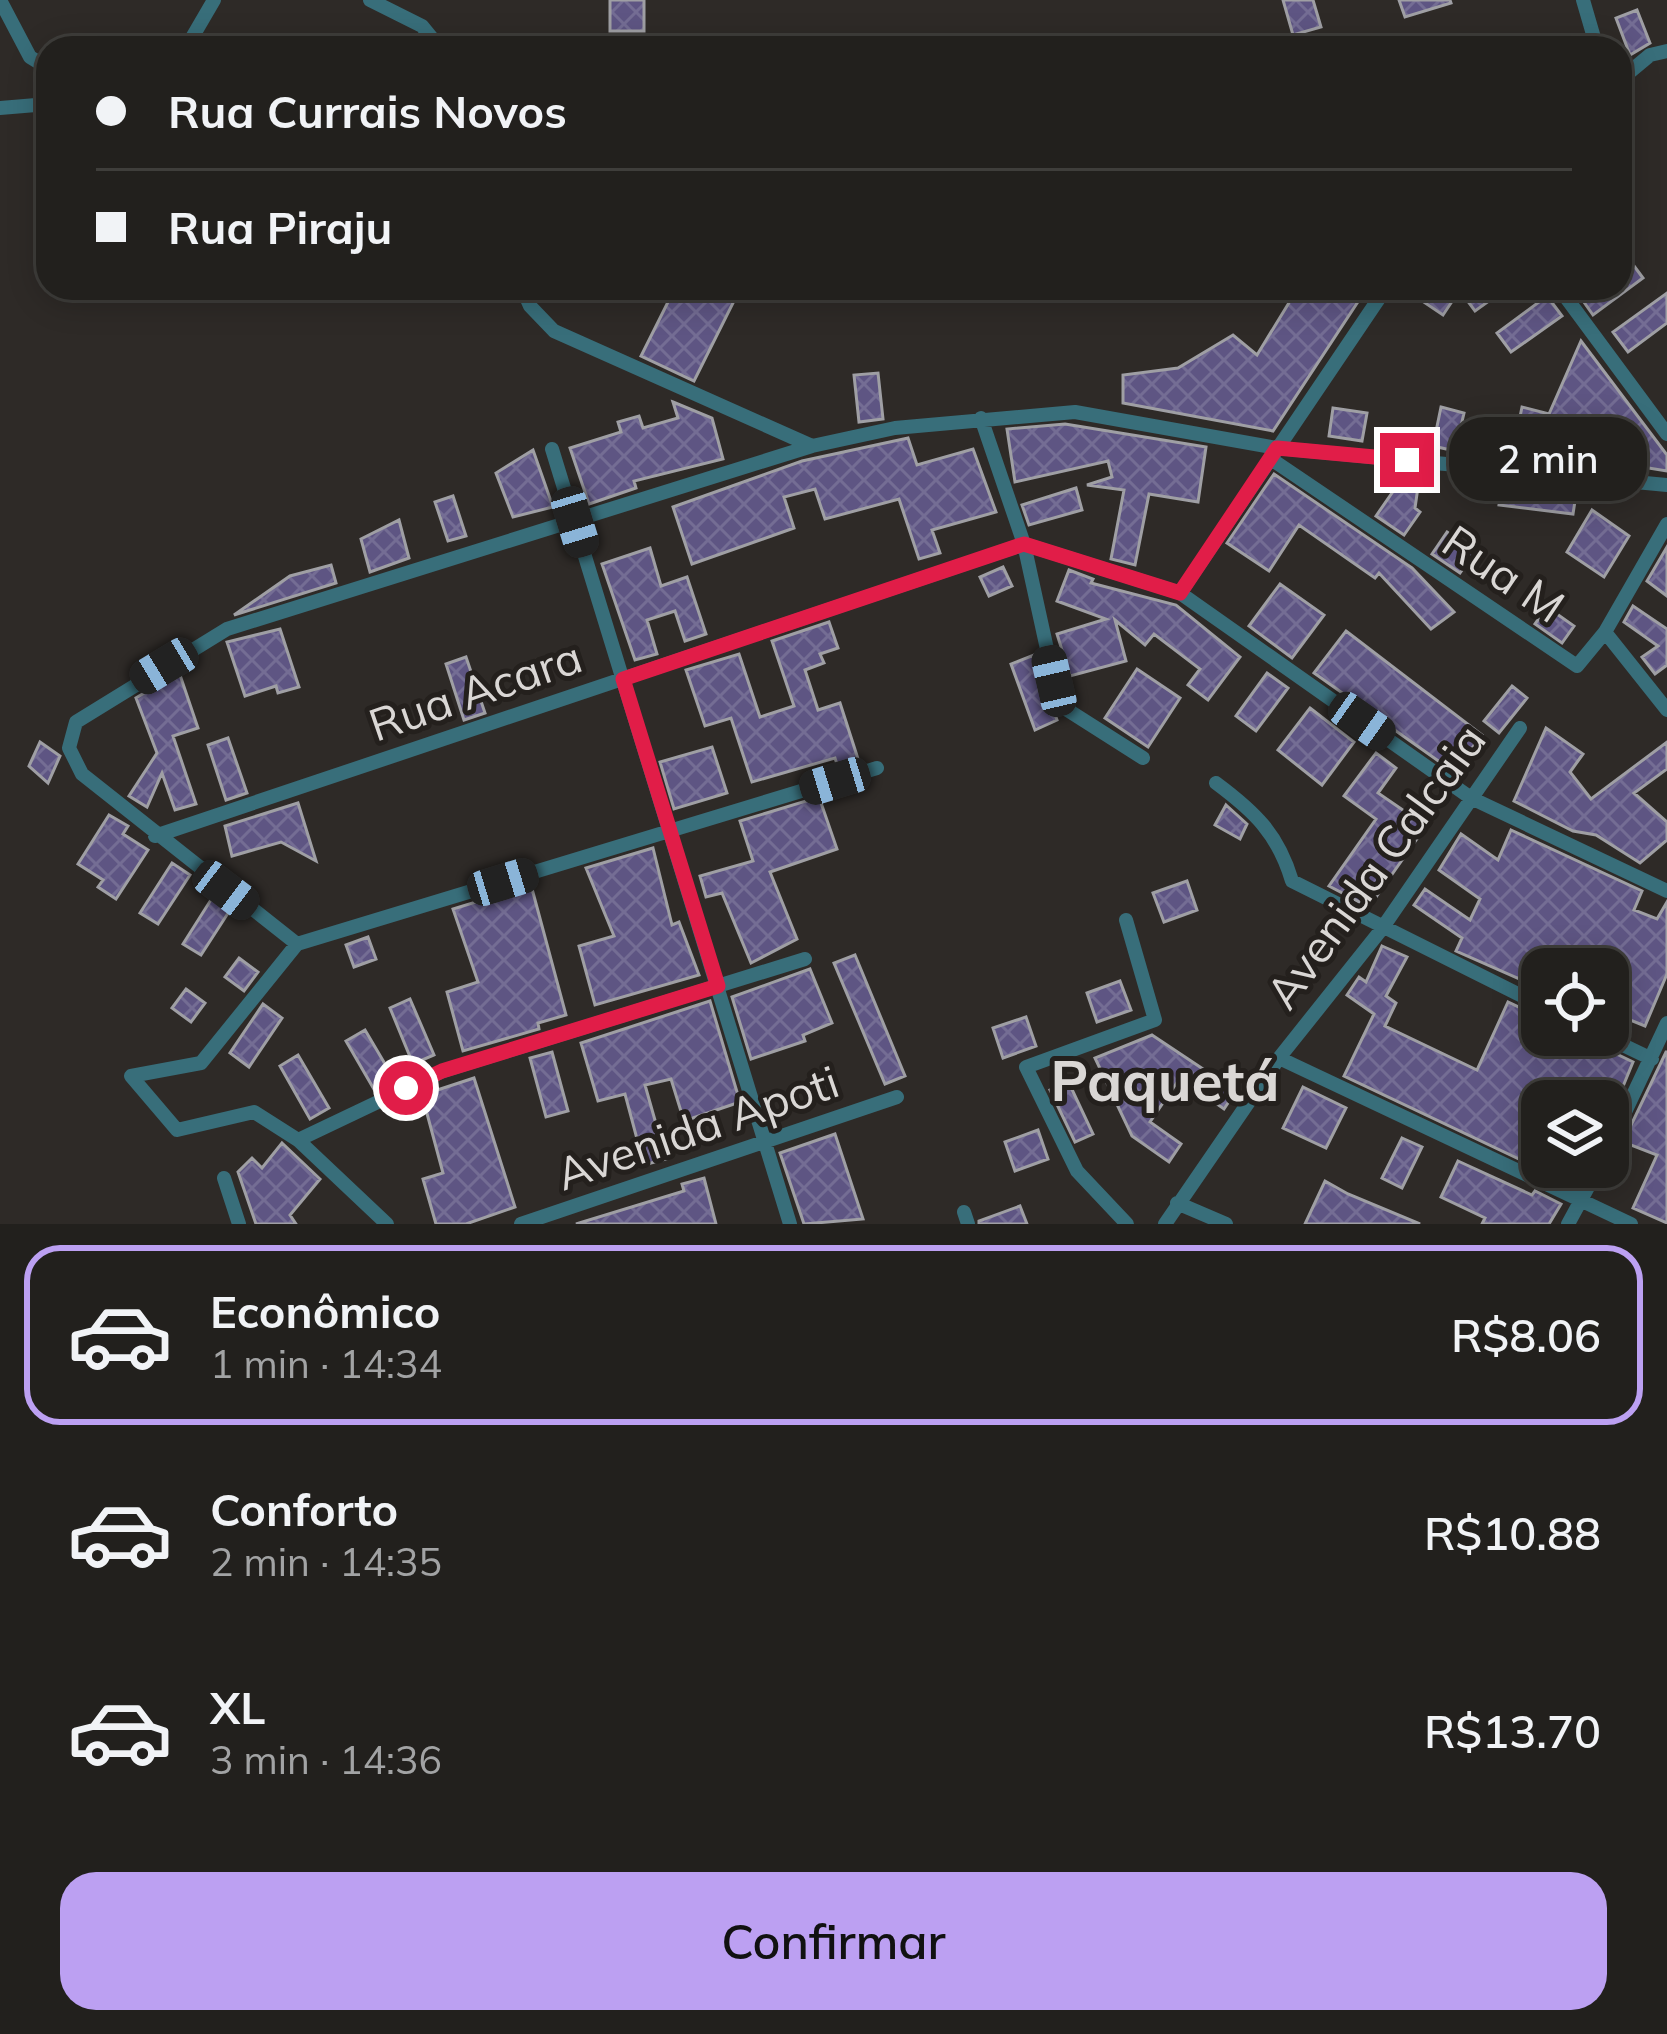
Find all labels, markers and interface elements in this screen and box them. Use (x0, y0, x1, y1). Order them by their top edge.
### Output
text: Rua Currais Novos (168, 83, 567, 139)
text: Rua Piraju (168, 199, 392, 255)
callout: 2 min (1449, 418, 1647, 502)
route end (1380, 433, 1434, 487)
text: 2 min (1497, 434, 1599, 483)
car (547, 482, 603, 562)
street label: Rua M (1433, 512, 1575, 634)
street label: Rua Acara (361, 628, 589, 752)
car (124, 632, 204, 700)
car (1028, 642, 1080, 720)
car (1322, 686, 1402, 756)
street label: Avenida Calcaia (1253, 713, 1497, 1019)
car (795, 753, 875, 809)
car (186, 854, 266, 926)
car (463, 854, 543, 910)
map controls (1521, 948, 1629, 1188)
button: locate (1521, 948, 1629, 1056)
district label: Paquetá (1050, 1044, 1280, 1115)
street label: Avenida Apoti (549, 1053, 845, 1201)
route start (379, 1061, 433, 1115)
button: layers (1521, 1080, 1629, 1188)
icon: car (66, 1281, 174, 1389)
text: Econômico (210, 1283, 440, 1339)
text: R$8.06 (1451, 1307, 1601, 1363)
text: 1 min · 14:34 (210, 1339, 442, 1388)
icon: car (66, 1479, 174, 1587)
text: Conforto (210, 1481, 398, 1537)
text: R$10.88 (1424, 1505, 1601, 1561)
text: 2 min · 14:35 (210, 1537, 442, 1586)
icon: car (66, 1677, 174, 1785)
text: XL (210, 1679, 265, 1735)
text: R$13.70 (1424, 1703, 1601, 1759)
text: 3 min · 14:36 (210, 1735, 442, 1784)
button: Confirmar (60, 1872, 1607, 2010)

